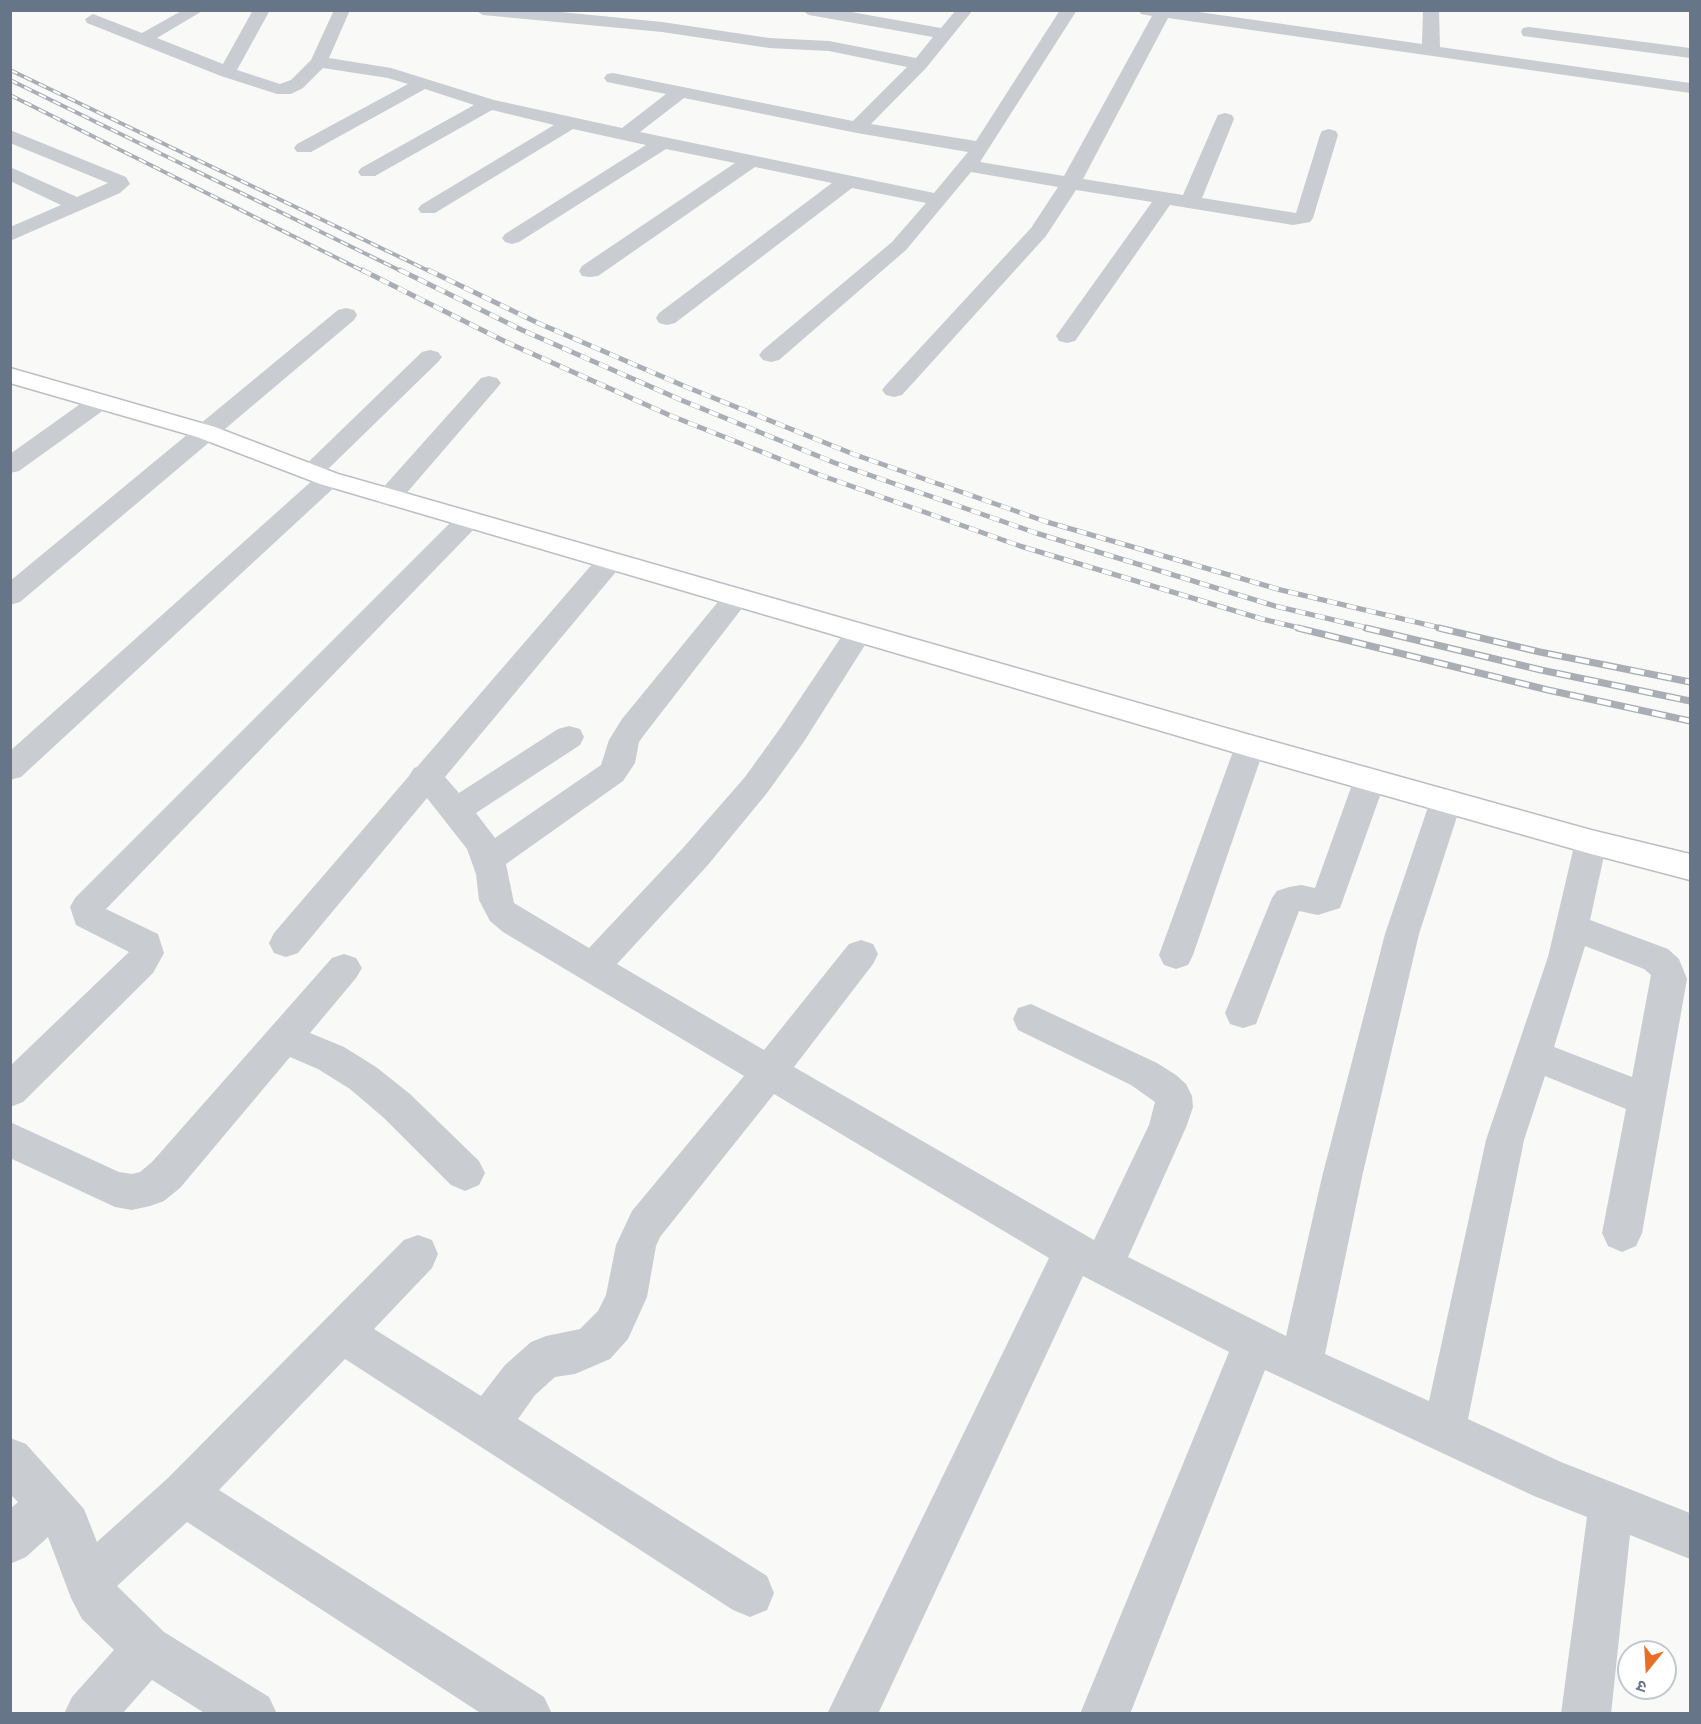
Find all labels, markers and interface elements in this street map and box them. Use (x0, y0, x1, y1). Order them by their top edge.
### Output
north arrow (1617, 1640, 1677, 1700)
text: उ (1635, 1674, 1650, 1696)

